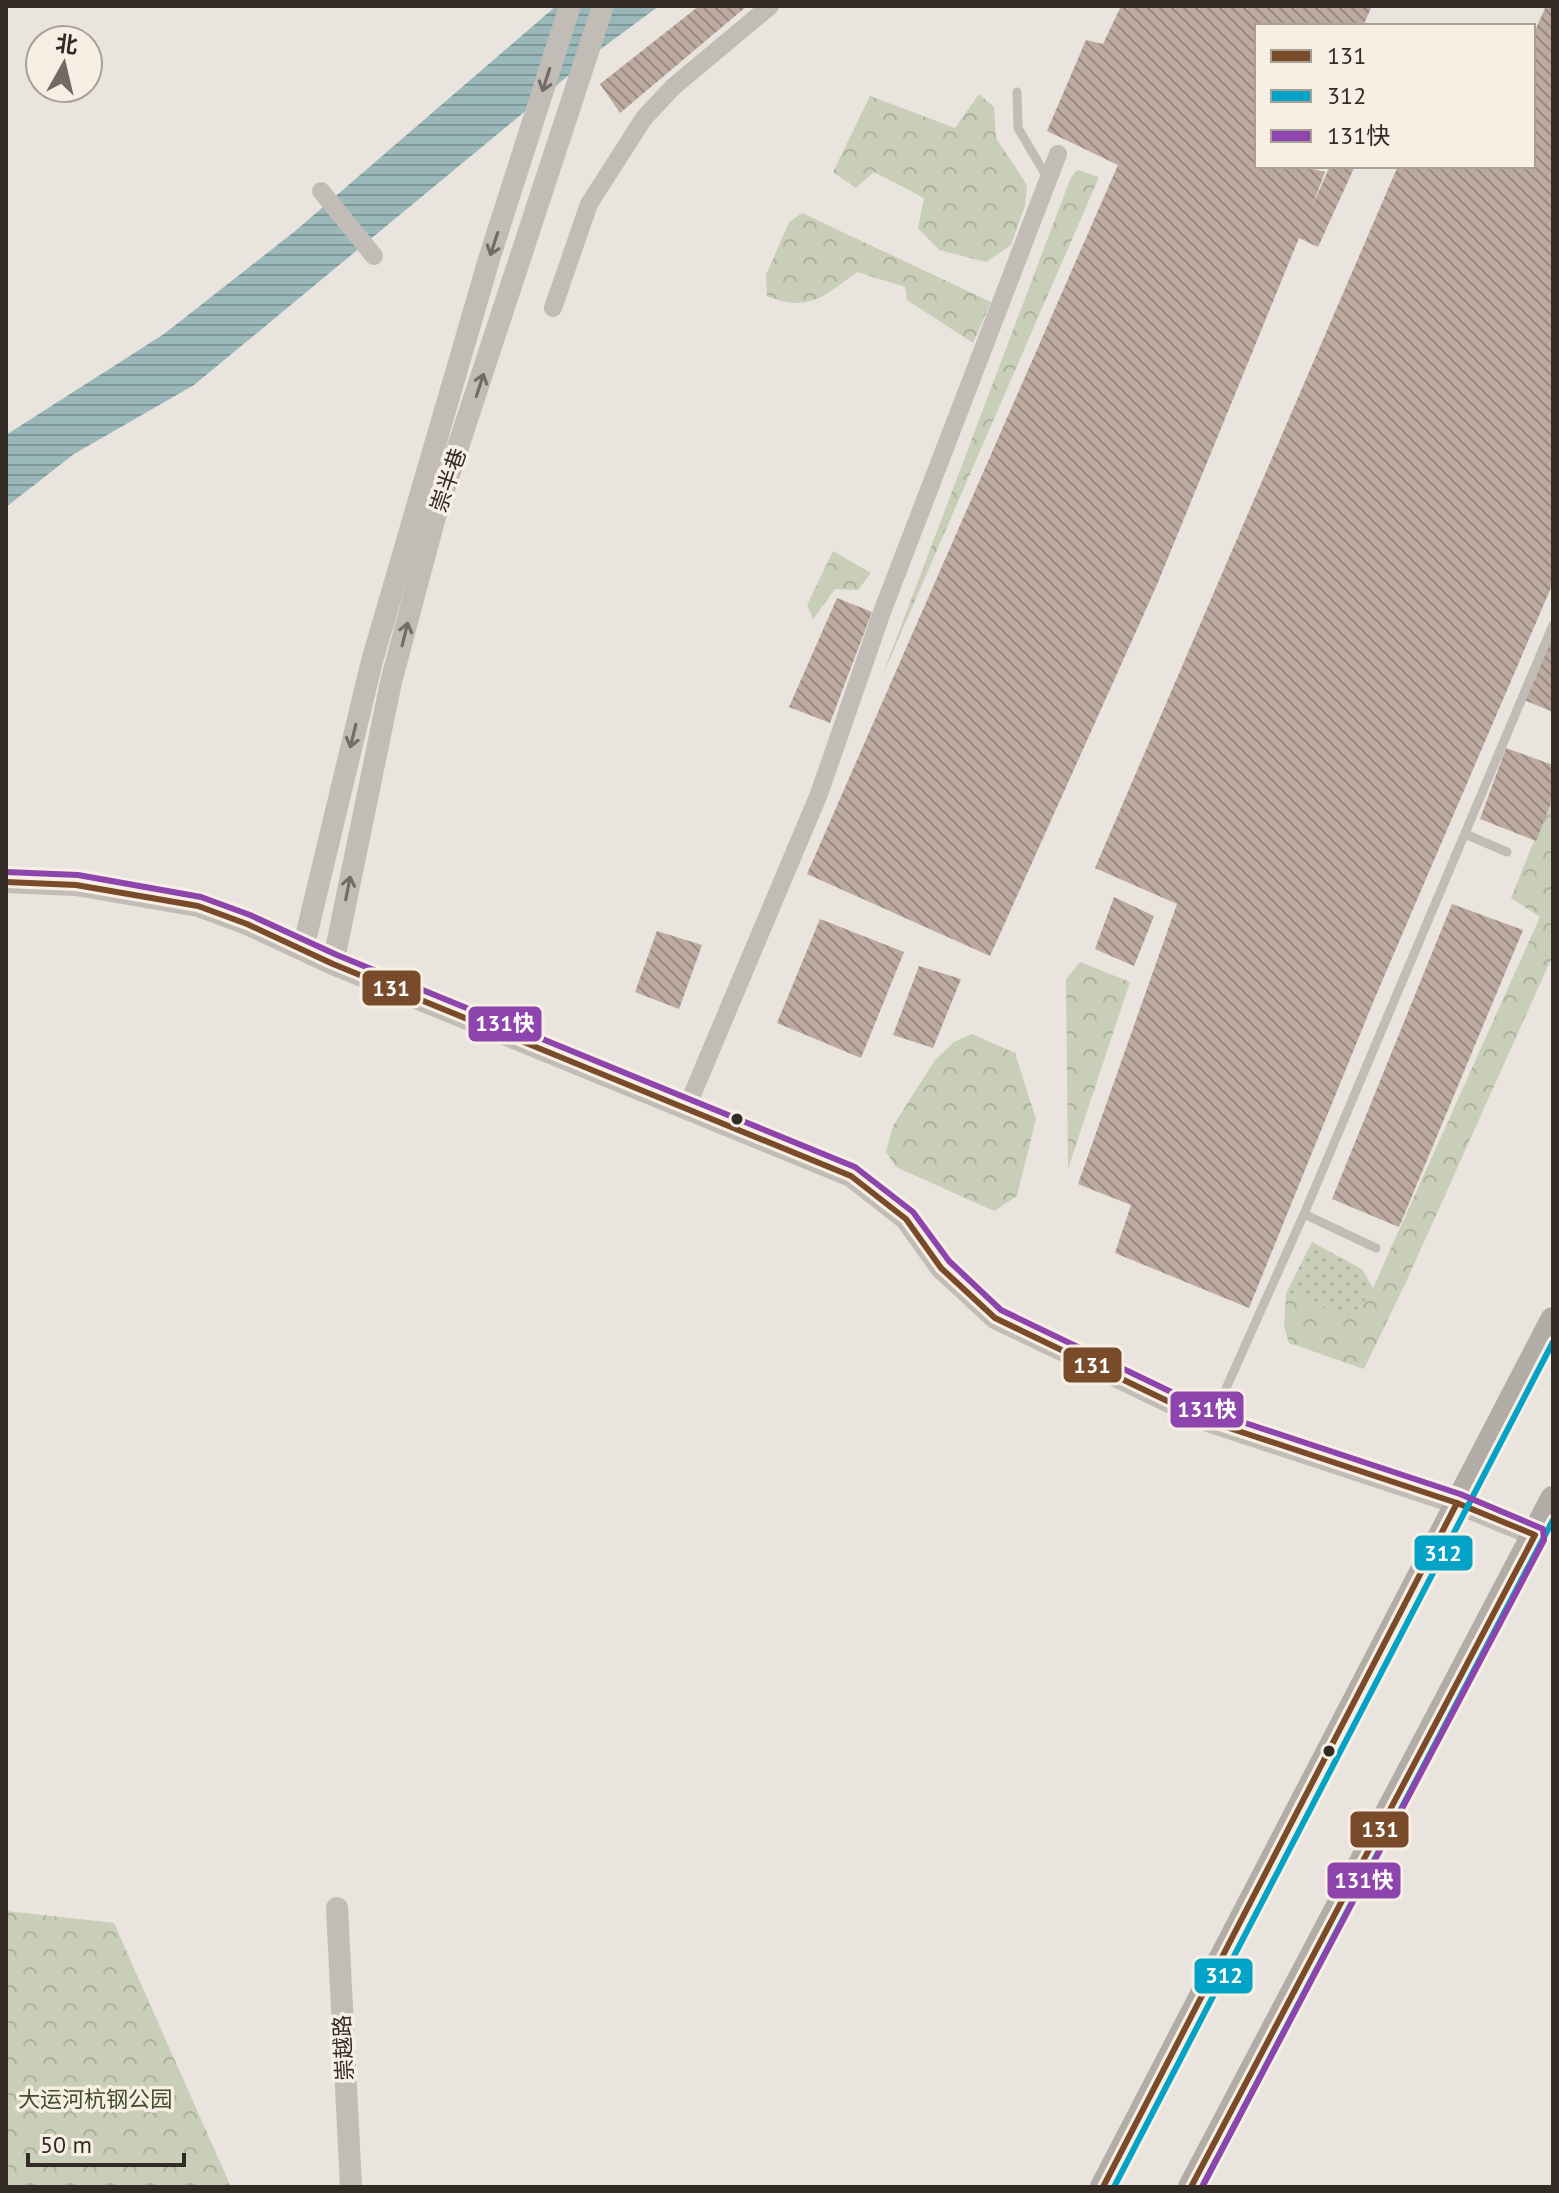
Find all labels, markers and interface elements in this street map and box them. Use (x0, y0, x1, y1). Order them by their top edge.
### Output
north arrow (24, 24, 104, 104)
legend (1255, 24, 1535, 168)
text: 北 (54, 29, 80, 60)
text: 131 (1327, 40, 1366, 71)
one-way arrow (538, 67, 553, 93)
text: 312 (1327, 80, 1366, 111)
text: 131快 (1327, 120, 1390, 151)
one-way arrow (486, 230, 501, 256)
one-way arrow (473, 373, 488, 399)
street label: 崇半巷 (424, 444, 472, 516)
one-way arrow (398, 622, 413, 647)
one-way arrow (345, 722, 360, 748)
one-way arrow (341, 875, 356, 901)
line badge: 131 (361, 969, 422, 1007)
text: 131 (372, 974, 410, 1002)
line badge: 131快 (467, 1005, 543, 1043)
text: 131快 (475, 1009, 535, 1037)
unlabelled marker (729, 1111, 745, 1127)
line badge: 131 (1062, 1346, 1123, 1384)
text: 131 (1073, 1351, 1111, 1379)
line badge: 131快 (1169, 1390, 1245, 1429)
text: 131快 (1177, 1395, 1237, 1423)
line badge: 312 (1413, 1534, 1474, 1572)
text: 312 (1424, 1539, 1462, 1567)
unlabelled marker (1321, 1743, 1337, 1759)
line badge: 131 (1349, 1810, 1410, 1849)
text: 131 (1361, 1815, 1399, 1843)
line badge: 131快 (1326, 1861, 1402, 1900)
text: 131快 (1334, 1866, 1394, 1894)
line badge: 312 (1193, 1957, 1254, 1995)
text: 312 (1205, 1961, 1243, 1989)
street label: 崇越路 (327, 2014, 359, 2082)
park label: 大运河杭钢公园 (18, 2085, 172, 2113)
scale bar (28, 2117, 184, 2167)
text: 50 m (40, 2129, 92, 2160)

